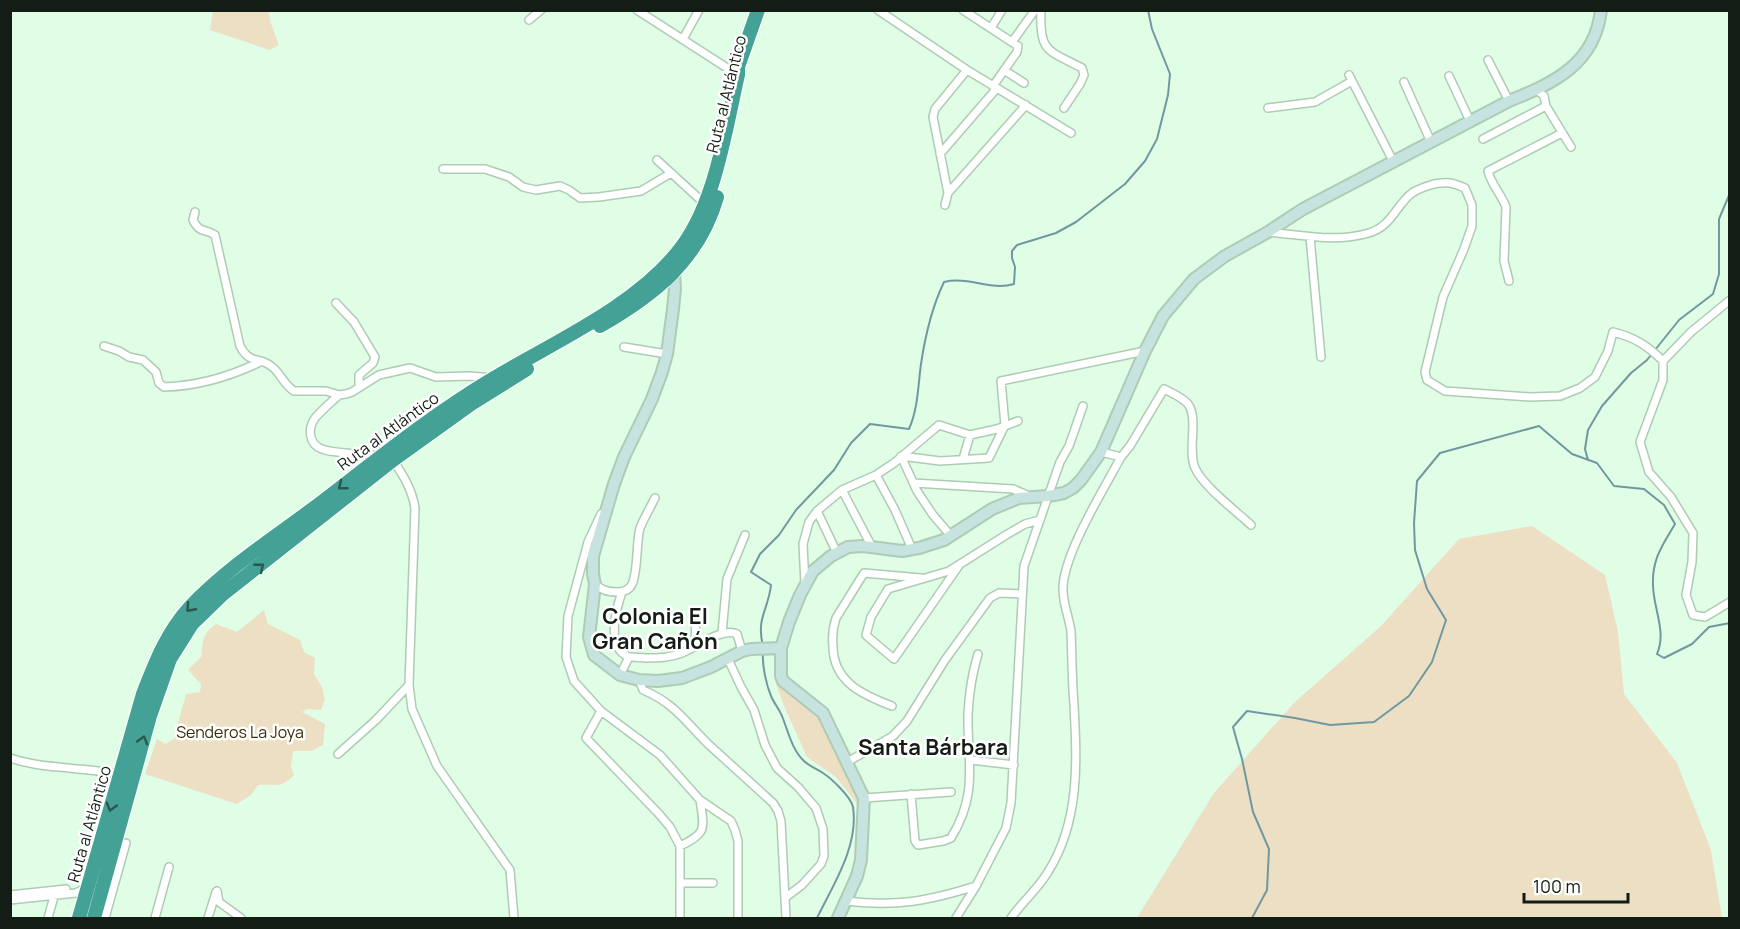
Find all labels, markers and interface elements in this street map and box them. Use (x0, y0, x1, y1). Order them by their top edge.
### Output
street label: Ruta al Atlántico (701, 33, 751, 155)
street label: Ruta al Atlántico (333, 387, 443, 475)
one-way arrow (338, 478, 349, 489)
one-way arrow (253, 563, 264, 574)
one-way arrow (186, 601, 197, 612)
district label: Colonia El Gran Cañón (592, 601, 718, 656)
park label: Senderos La Joya (176, 721, 304, 743)
district label: Santa Bárbara (858, 732, 1008, 762)
one-way arrow (136, 736, 148, 746)
street label: Ruta al Atlántico (62, 763, 116, 885)
one-way arrow (106, 801, 118, 812)
scale bar (1524, 866, 1628, 904)
text: 100 m (1533, 874, 1581, 898)

